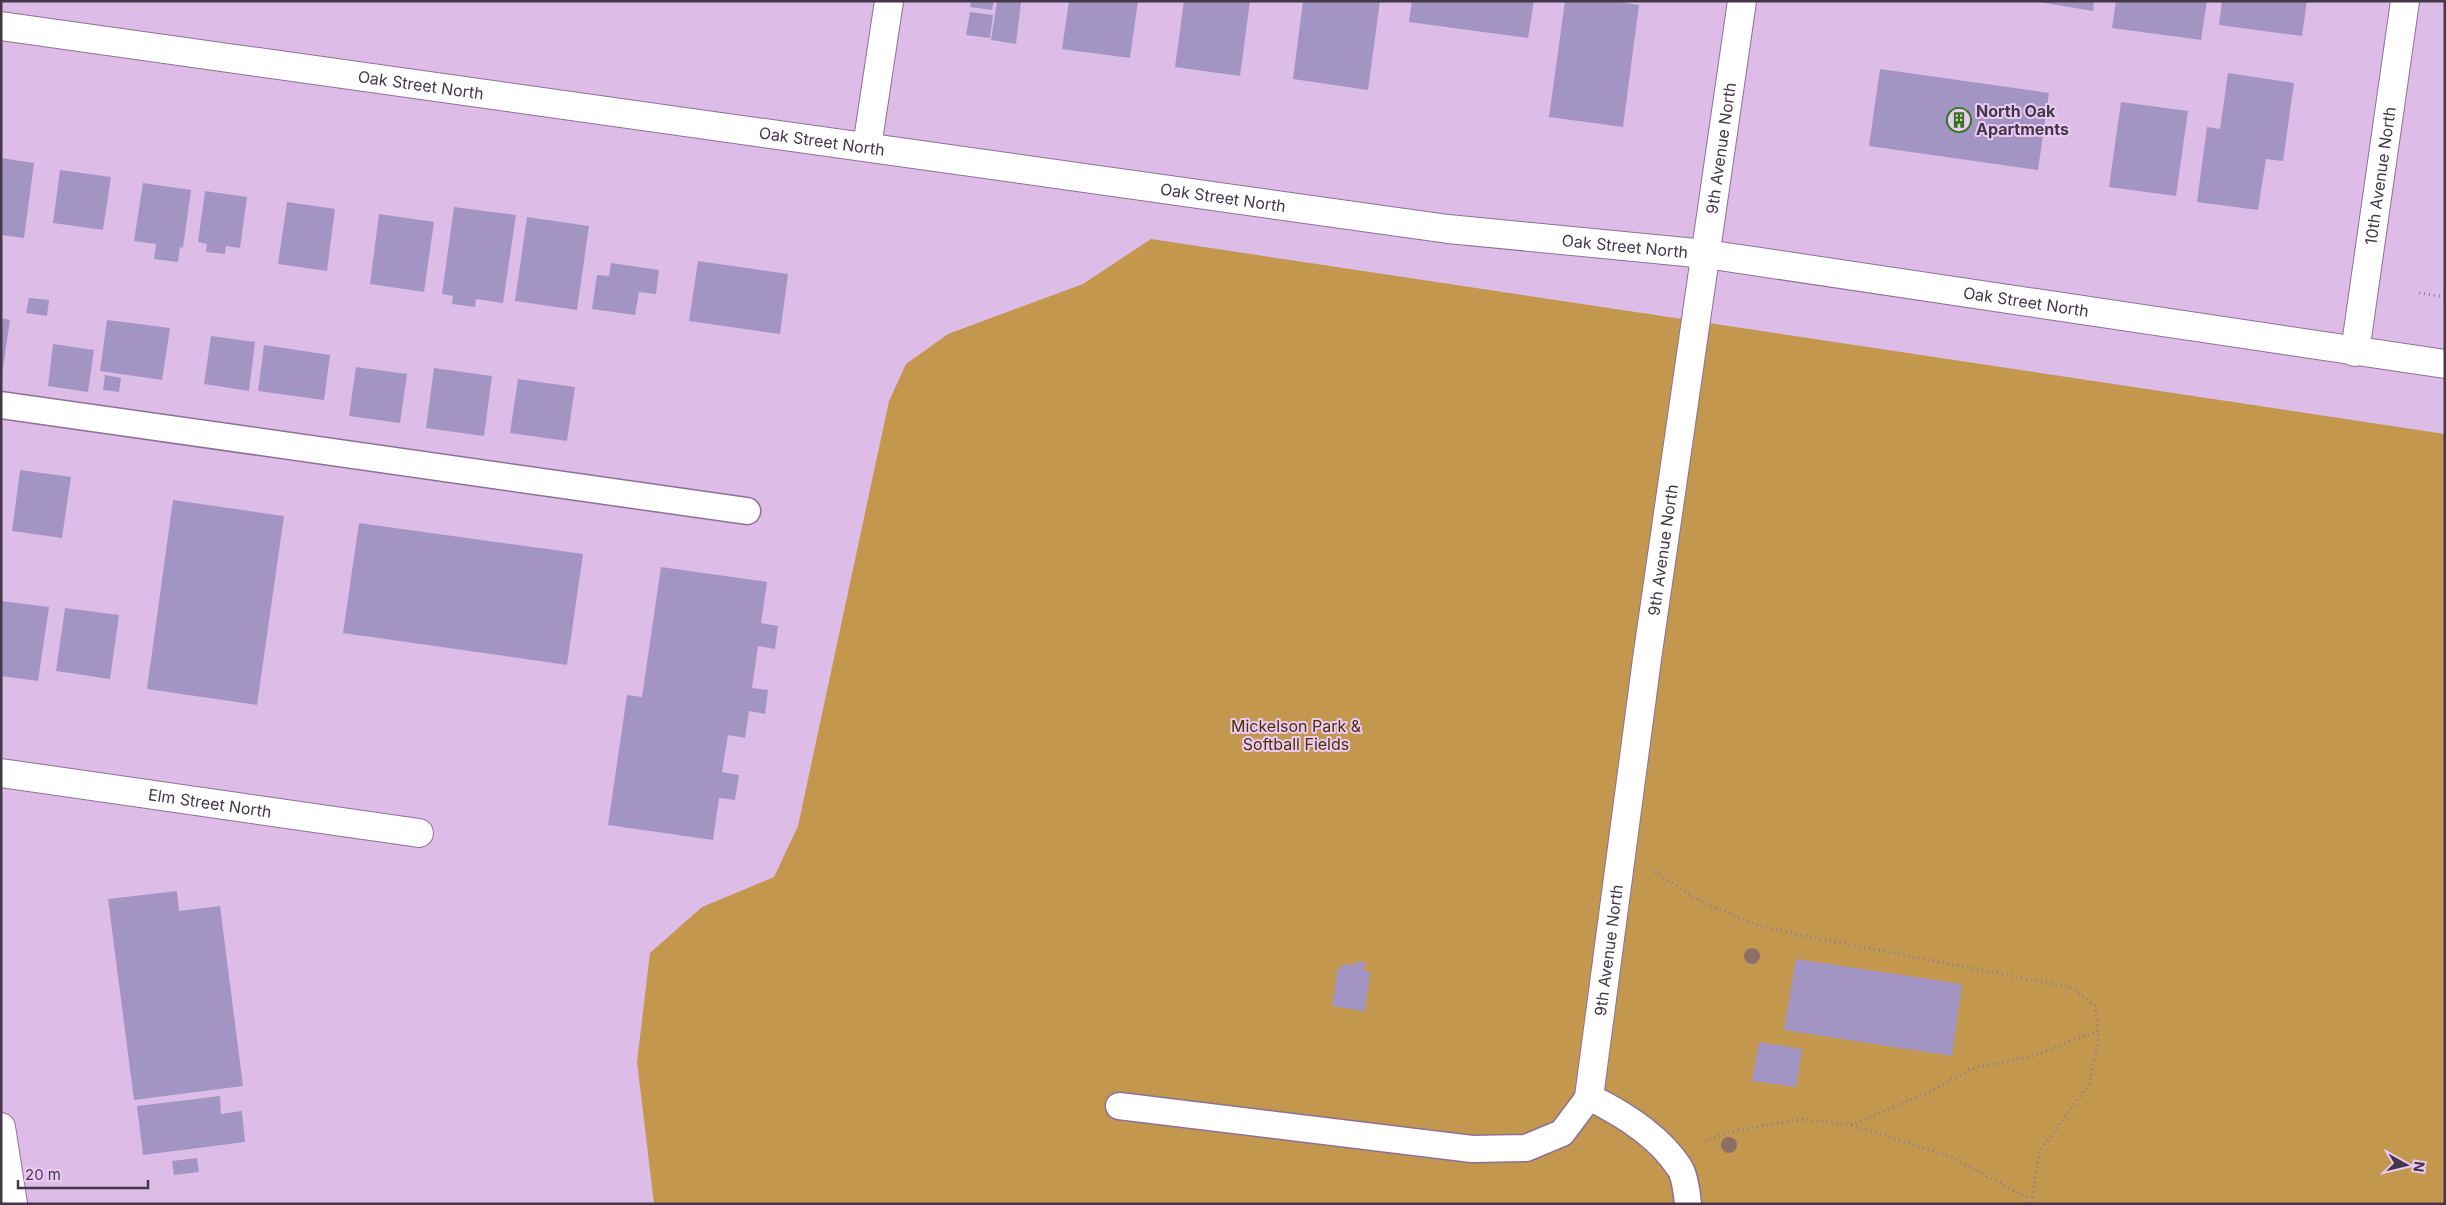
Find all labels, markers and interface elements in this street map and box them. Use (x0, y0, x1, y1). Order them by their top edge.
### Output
street label: Oak Street North (357, 66, 485, 104)
street label: 9th Avenue North (1701, 81, 1740, 215)
place label: North Oak Apartments (1976, 101, 2069, 139)
street label: 10th Avenue North (2360, 105, 2400, 246)
building icon: North Oak Apartments (1946, 107, 1972, 133)
street label: Oak Street North (758, 122, 886, 160)
street label: Oak Street North (1159, 179, 1287, 216)
street label: Oak Street North (1561, 230, 1689, 262)
street label: Oak Street North (1962, 282, 2090, 321)
street label: 9th Avenue North (1643, 483, 1682, 617)
park label: Mickelson Park & Softball Fields (1231, 716, 1362, 754)
street label: Elm Street North (147, 784, 273, 822)
street label: 9th Avenue North (1590, 883, 1627, 1017)
north arrow (2381, 1140, 2431, 1190)
scale bar (18, 1158, 148, 1190)
text: N (2410, 1160, 2429, 1173)
text: 20 m (25, 1165, 61, 1184)

